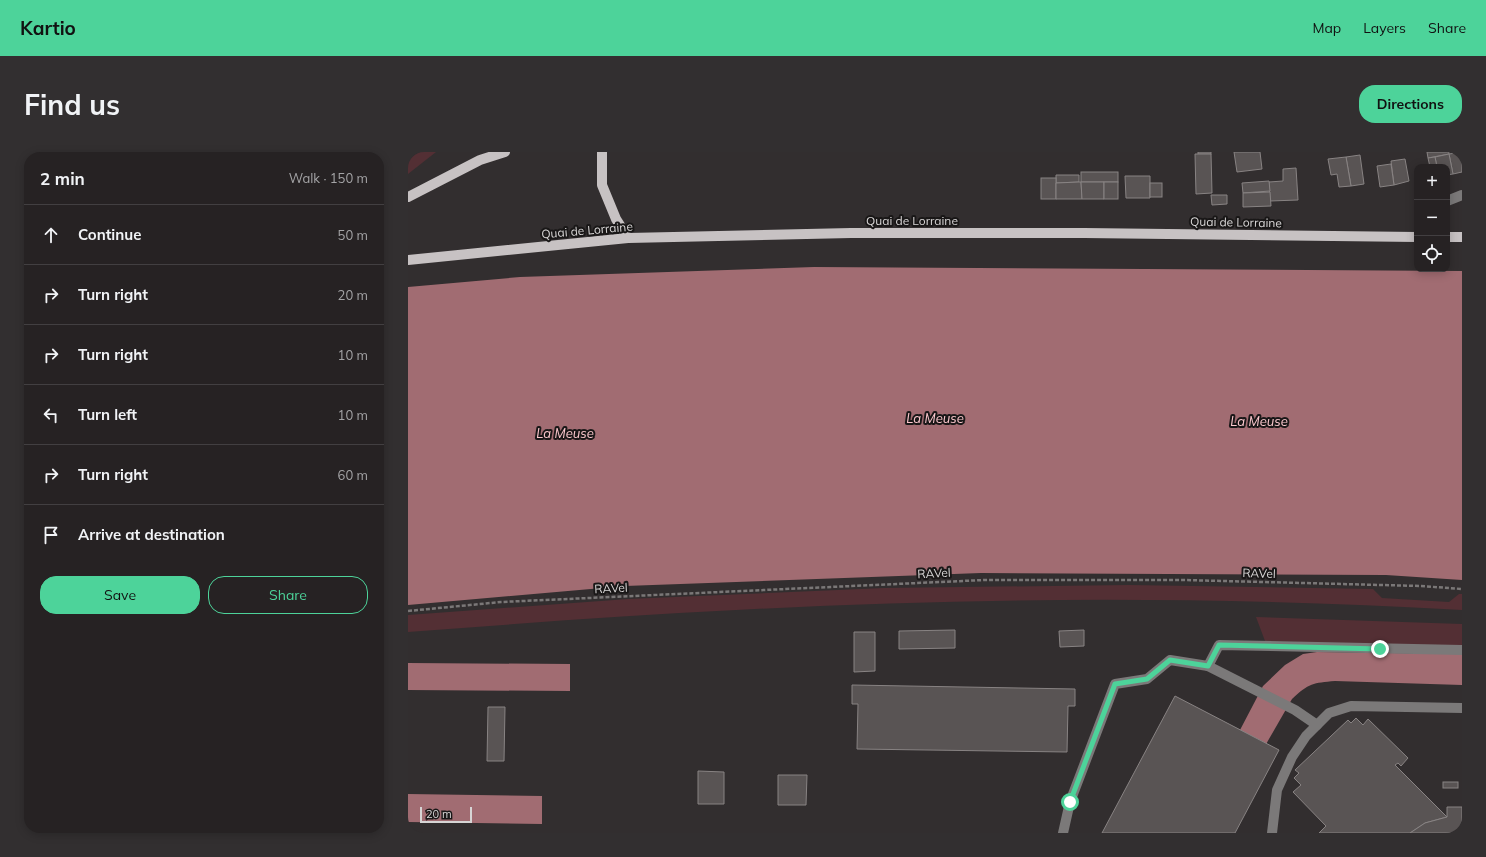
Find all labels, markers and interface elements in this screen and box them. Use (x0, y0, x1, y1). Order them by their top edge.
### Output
text: Kartio (20, 16, 76, 40)
text: Map (1312, 19, 1341, 37)
text: Layers (1363, 19, 1406, 37)
text: Share (1428, 19, 1466, 37)
button: Directions (1359, 85, 1462, 123)
text: Find us (24, 87, 120, 122)
map controls (1414, 164, 1450, 272)
button: + (1414, 164, 1450, 200)
text: 2 min (40, 168, 85, 189)
text: Walk · 150 m (289, 170, 368, 186)
button: − (1414, 200, 1450, 236)
street label: Quai de Lorraine (866, 213, 958, 228)
street label: Quai de Lorraine (1190, 214, 1282, 230)
street label: Quai de Lorraine (541, 219, 633, 241)
icon: ahead (40, 224, 62, 246)
text: Continue (78, 225, 141, 244)
text: 50 m (338, 227, 368, 243)
button: locate (1414, 236, 1450, 272)
icon: right (40, 284, 62, 306)
text: Turn right (78, 285, 148, 304)
text: 20 m (338, 287, 368, 303)
icon: right (40, 344, 62, 366)
text: Turn right (78, 345, 148, 364)
text: 10 m (338, 347, 368, 363)
icon: left (40, 404, 62, 426)
text: Turn left (78, 405, 137, 424)
text: 10 m (338, 407, 368, 423)
water label: La Meuse (906, 410, 964, 426)
water label: La Meuse (1230, 413, 1288, 429)
water label: La Meuse (536, 425, 594, 441)
icon: right (40, 464, 62, 486)
text: Turn right (78, 465, 148, 484)
text: 60 m (338, 467, 368, 483)
icon: arrive (40, 524, 62, 546)
text: Arrive at destination (78, 525, 225, 544)
street label: RAVel (917, 565, 951, 581)
street label: RAVel (1242, 565, 1276, 581)
button: Save (40, 576, 200, 614)
button: Share (208, 576, 368, 614)
street label: RAVel (594, 580, 628, 596)
route end (1371, 640, 1389, 658)
route start (1061, 793, 1079, 811)
scale bar (420, 805, 472, 824)
text: 20 m (426, 807, 452, 821)

